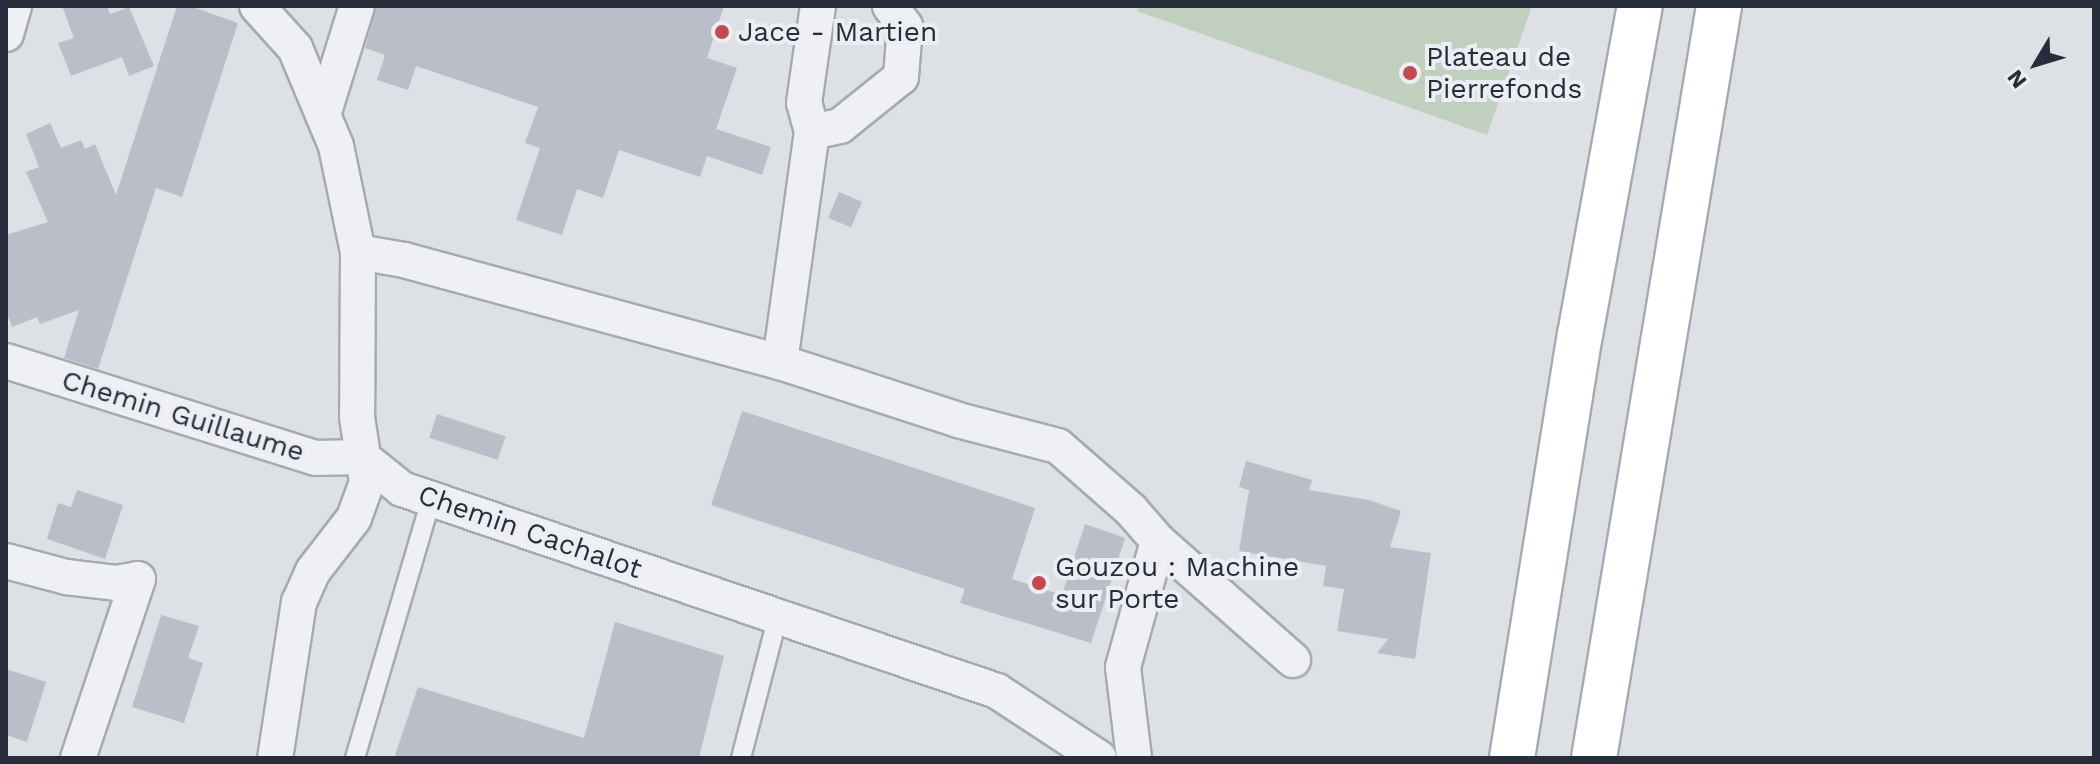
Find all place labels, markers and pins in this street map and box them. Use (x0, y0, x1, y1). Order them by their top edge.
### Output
place label: Jace - Martien (738, 15, 937, 49)
marker: Jace - Martien (713, 23, 731, 41)
place label: Plateau de Pierrefonds (1426, 40, 1582, 106)
marker: Plateau de Pierrefonds (1401, 64, 1419, 82)
place label: Gouzou : Machine sur Porte (1055, 550, 1299, 616)
marker: Gouzou : Machine sur Porte (1030, 574, 1048, 592)

